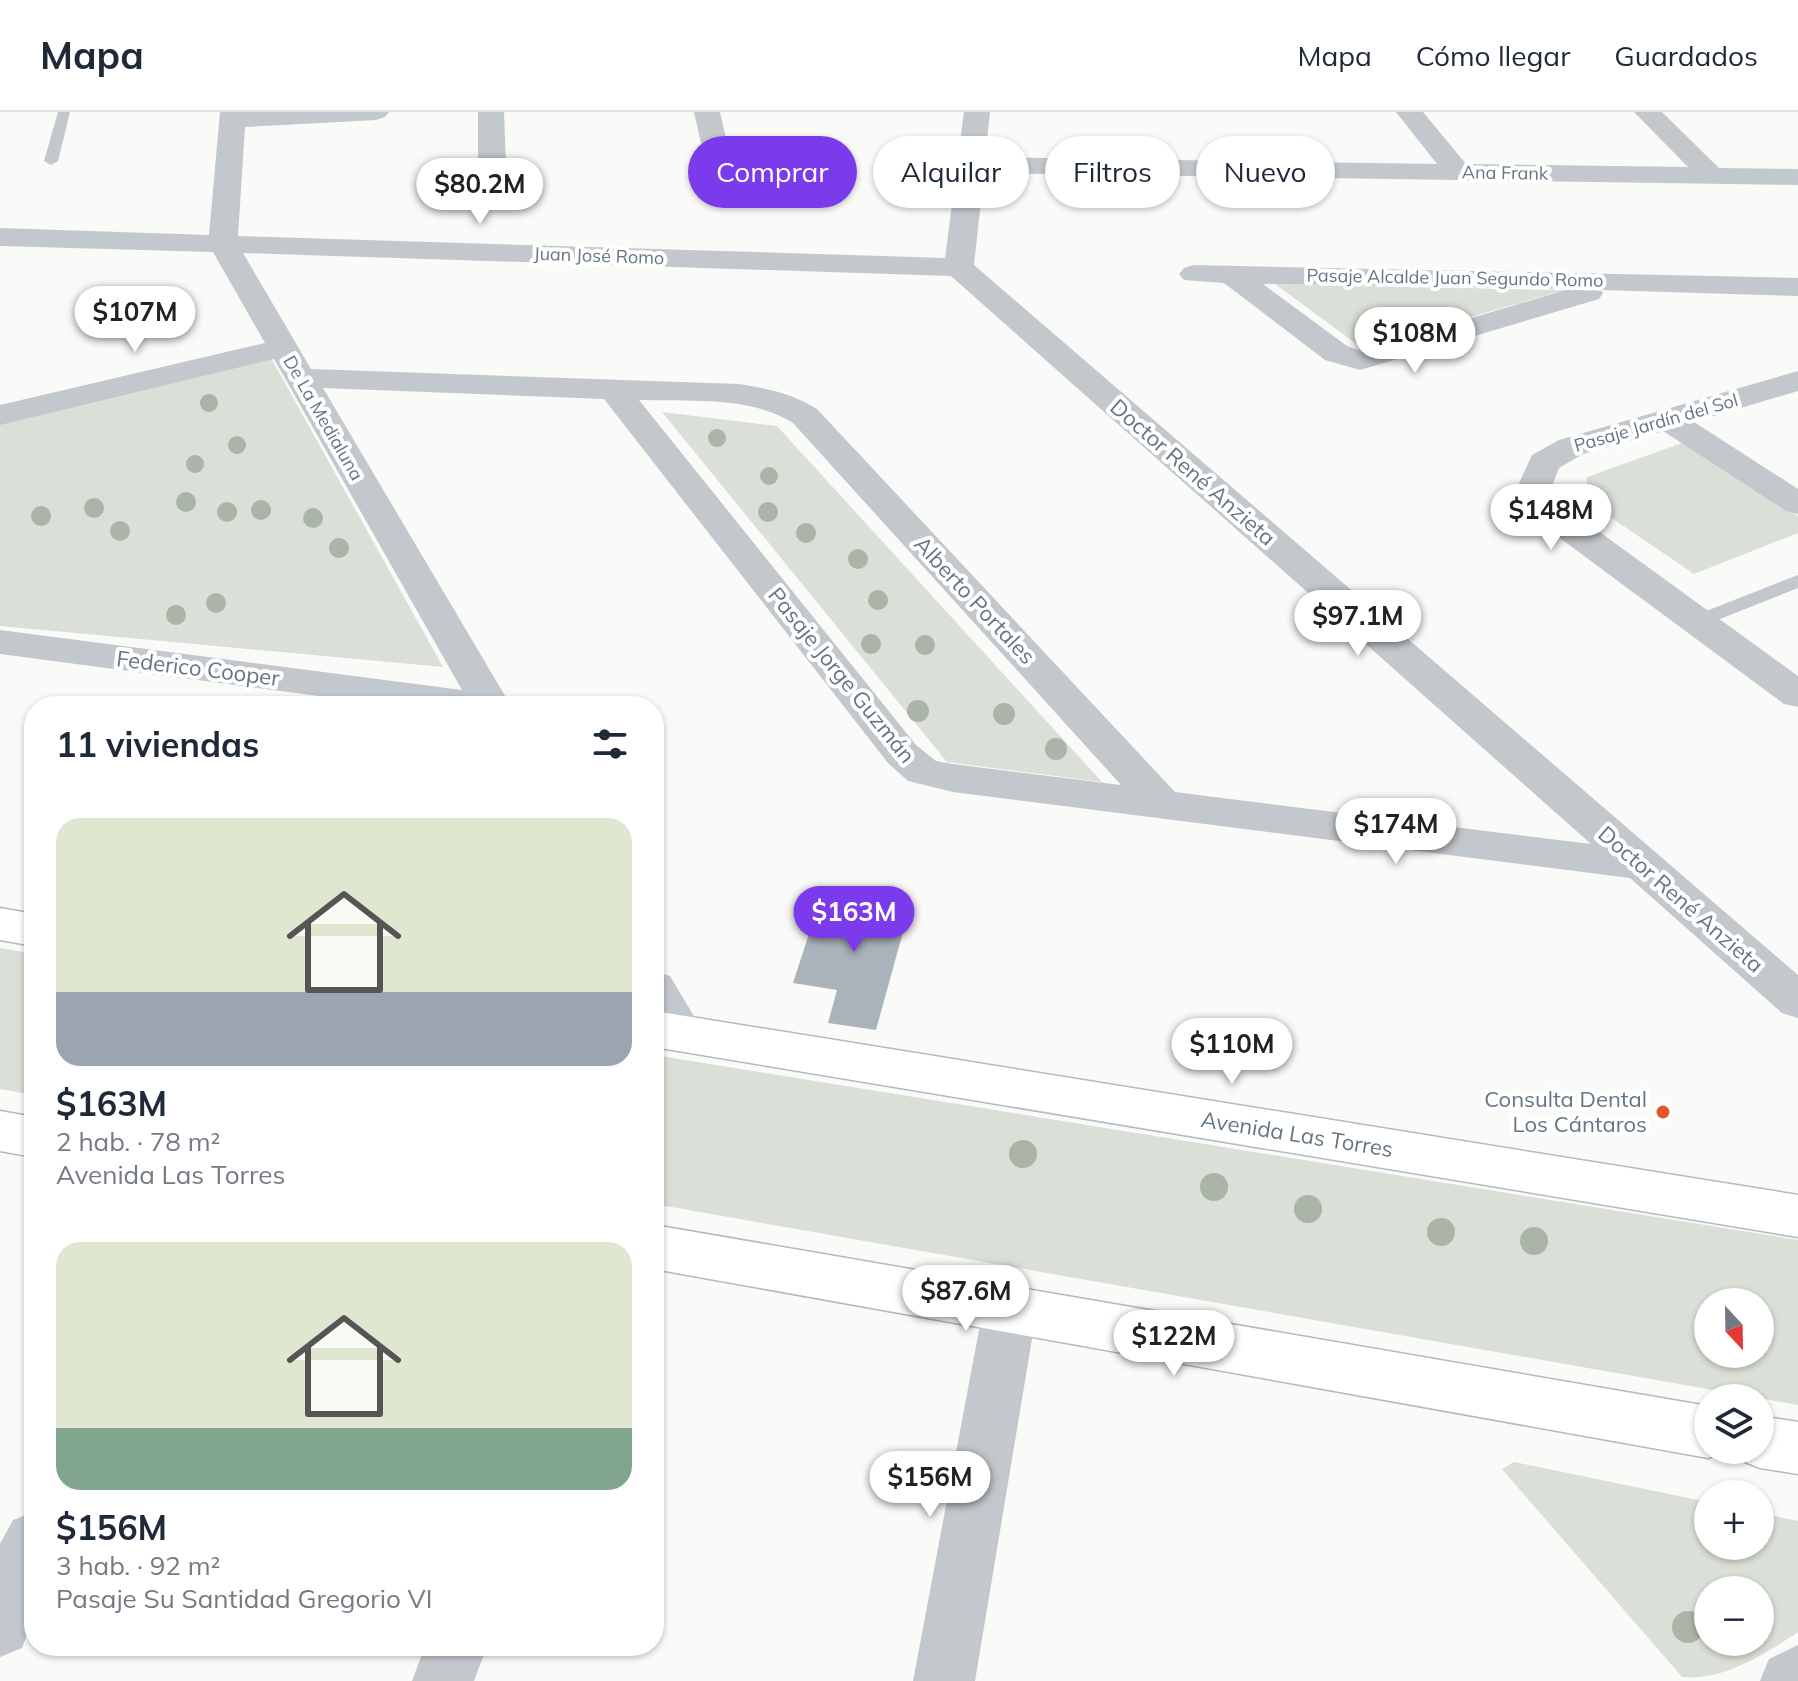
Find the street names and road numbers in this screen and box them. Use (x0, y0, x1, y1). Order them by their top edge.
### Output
street label: Ana Frank (1462, 160, 1549, 185)
street label: Juan José Romo (533, 242, 665, 269)
street label: Pasaje Alcalde Juan Segundo Romo (1306, 263, 1604, 292)
street label: De La Medialuna (278, 351, 368, 484)
street label: Pasaje Jardín del Sol (1571, 388, 1740, 457)
street label: Doctor René Anzieta (1105, 393, 1281, 551)
street label: Alberto Portales (908, 530, 1042, 670)
street label: Pasaje Jorge Guzmán (762, 581, 922, 769)
street label: Federico Cooper (115, 644, 281, 692)
street label: Doctor René Anzieta (1593, 820, 1769, 978)
street label: Avenida Las Torres (1199, 1105, 1395, 1163)

